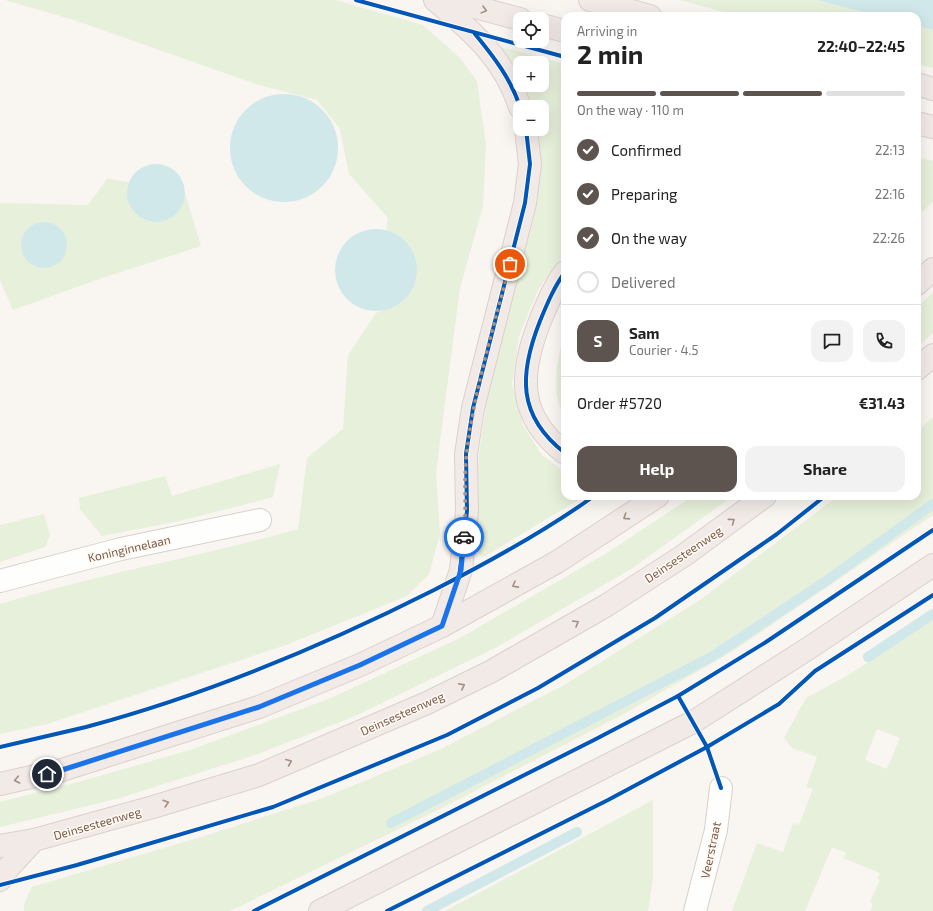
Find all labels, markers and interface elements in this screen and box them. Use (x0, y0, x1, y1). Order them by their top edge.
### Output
one-way arrow (481, 5, 487, 13)
map controls (513, 12, 549, 136)
button: locate (513, 12, 549, 48)
text: Arriving in (577, 23, 637, 39)
text: 22:40–22:45 (817, 37, 905, 55)
text: 2 min (577, 38, 643, 69)
button: + (513, 56, 549, 92)
button: − (513, 100, 549, 136)
text: On the way · 110 m (577, 102, 684, 118)
icon: check (577, 139, 599, 161)
text: Confirmed (611, 141, 682, 159)
text: 22:13 (875, 142, 905, 158)
icon: check (577, 183, 599, 205)
text: Preparing (611, 185, 677, 203)
text: 22:16 (875, 186, 905, 202)
icon: check (577, 227, 599, 249)
text: On the way (611, 229, 687, 247)
text: 22:26 (873, 230, 905, 246)
pin (493, 247, 527, 281)
icon: bag (499, 253, 521, 275)
text: Delivered (611, 273, 676, 291)
button: chat (811, 320, 853, 362)
button: phone (863, 320, 905, 362)
text: Sam (629, 324, 660, 342)
text: S (594, 332, 602, 350)
text: Courier · 4.5 (629, 342, 698, 358)
text: Order #5720 (577, 394, 662, 412)
text: €31.43 (859, 394, 905, 412)
button: Help (577, 446, 737, 492)
button: Share (745, 446, 905, 492)
one-way arrow (623, 512, 630, 520)
courier (444, 517, 484, 557)
one-way arrow (727, 519, 734, 526)
street label: Deinsesteenweg (642, 523, 725, 585)
icon: car (453, 526, 475, 548)
street label: Koninginnelaan (86, 532, 172, 564)
one-way arrow (512, 581, 519, 588)
one-way arrow (572, 620, 579, 627)
one-way arrow (458, 683, 466, 690)
street label: Deinsesteenweg (358, 688, 446, 738)
pin (30, 757, 64, 791)
one-way arrow (286, 758, 293, 766)
icon: home (36, 763, 58, 785)
one-way arrow (14, 775, 21, 783)
one-way arrow (162, 799, 169, 808)
street label: Deinsesteenweg (52, 804, 143, 842)
street label: Veerstraat (697, 820, 723, 880)

